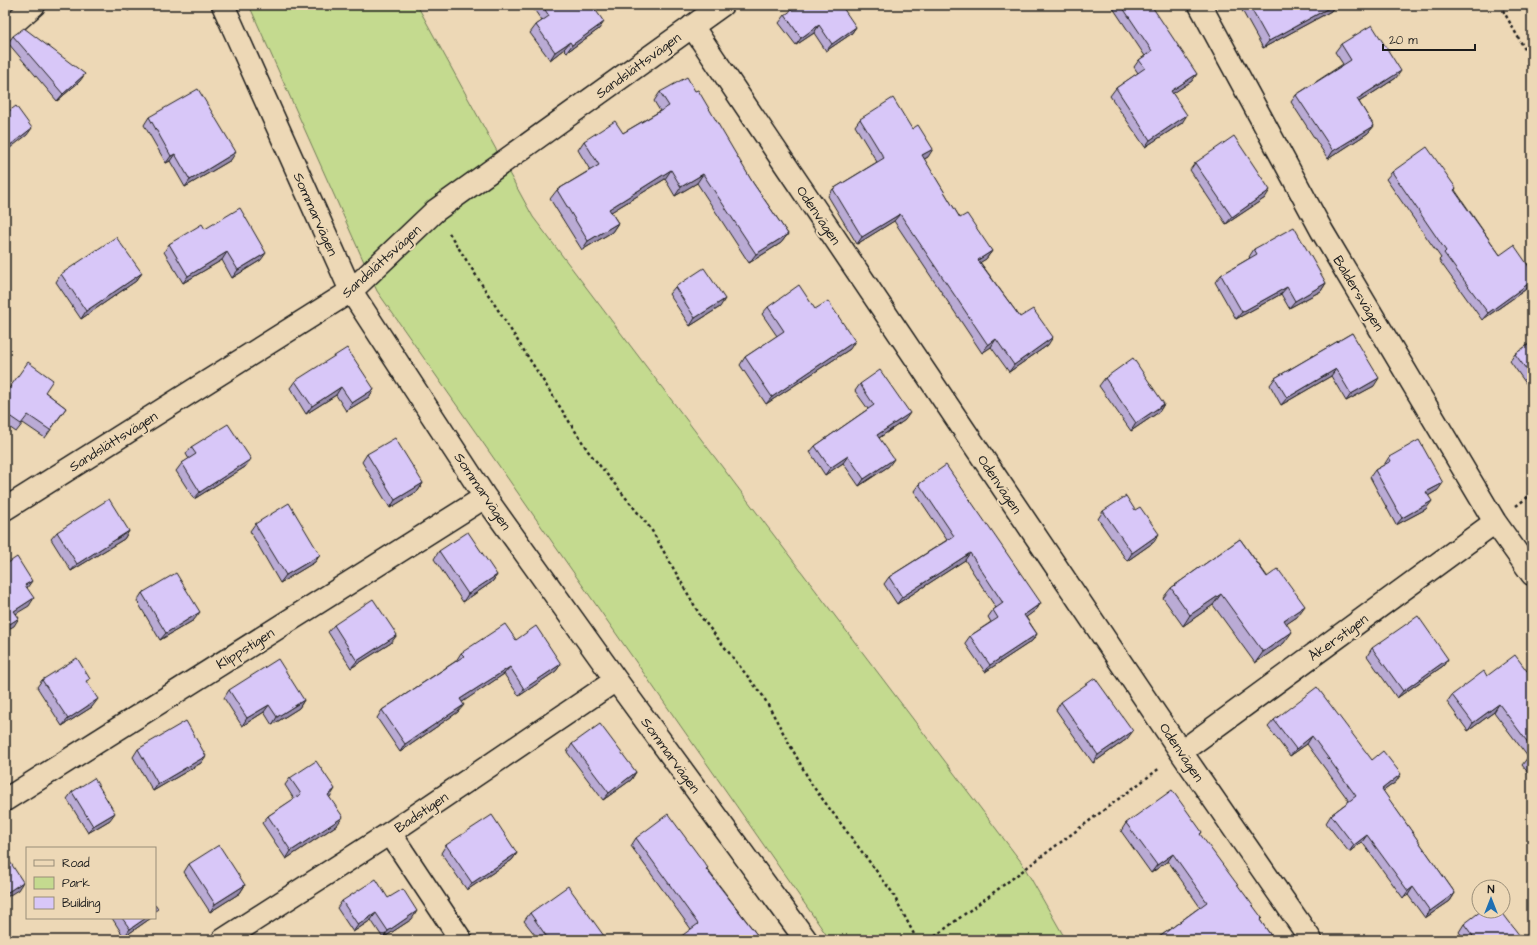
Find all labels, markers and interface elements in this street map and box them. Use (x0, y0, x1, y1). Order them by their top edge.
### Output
scale bar (1383, 26, 1475, 52)
street label: Sandslättsvägen (592, 28, 685, 104)
text: 20 m (1389, 32, 1418, 49)
street label: Sommarvägen (288, 169, 342, 259)
street label: Odenvägen (791, 182, 845, 249)
street label: Sandslättsvägen (337, 220, 426, 303)
street label: Baldersvägen (1328, 252, 1389, 335)
street label: Sandslättsvägen (65, 407, 162, 477)
street label: Sommarvägen (449, 449, 516, 534)
street label: Odenvägen (972, 451, 1026, 518)
street label: Åkerstigen (1305, 609, 1373, 666)
street label: Klippstigen (213, 623, 278, 675)
street label: Sommarvägen (636, 713, 705, 798)
street label: Odenvägen (1154, 719, 1208, 786)
street label: Badstigen (391, 788, 452, 838)
legend (26, 847, 156, 919)
text: Road (62, 855, 90, 872)
text: Park (62, 875, 90, 892)
north arrow (1471, 879, 1511, 919)
text: N (1488, 882, 1495, 897)
text: Building (62, 895, 100, 913)

